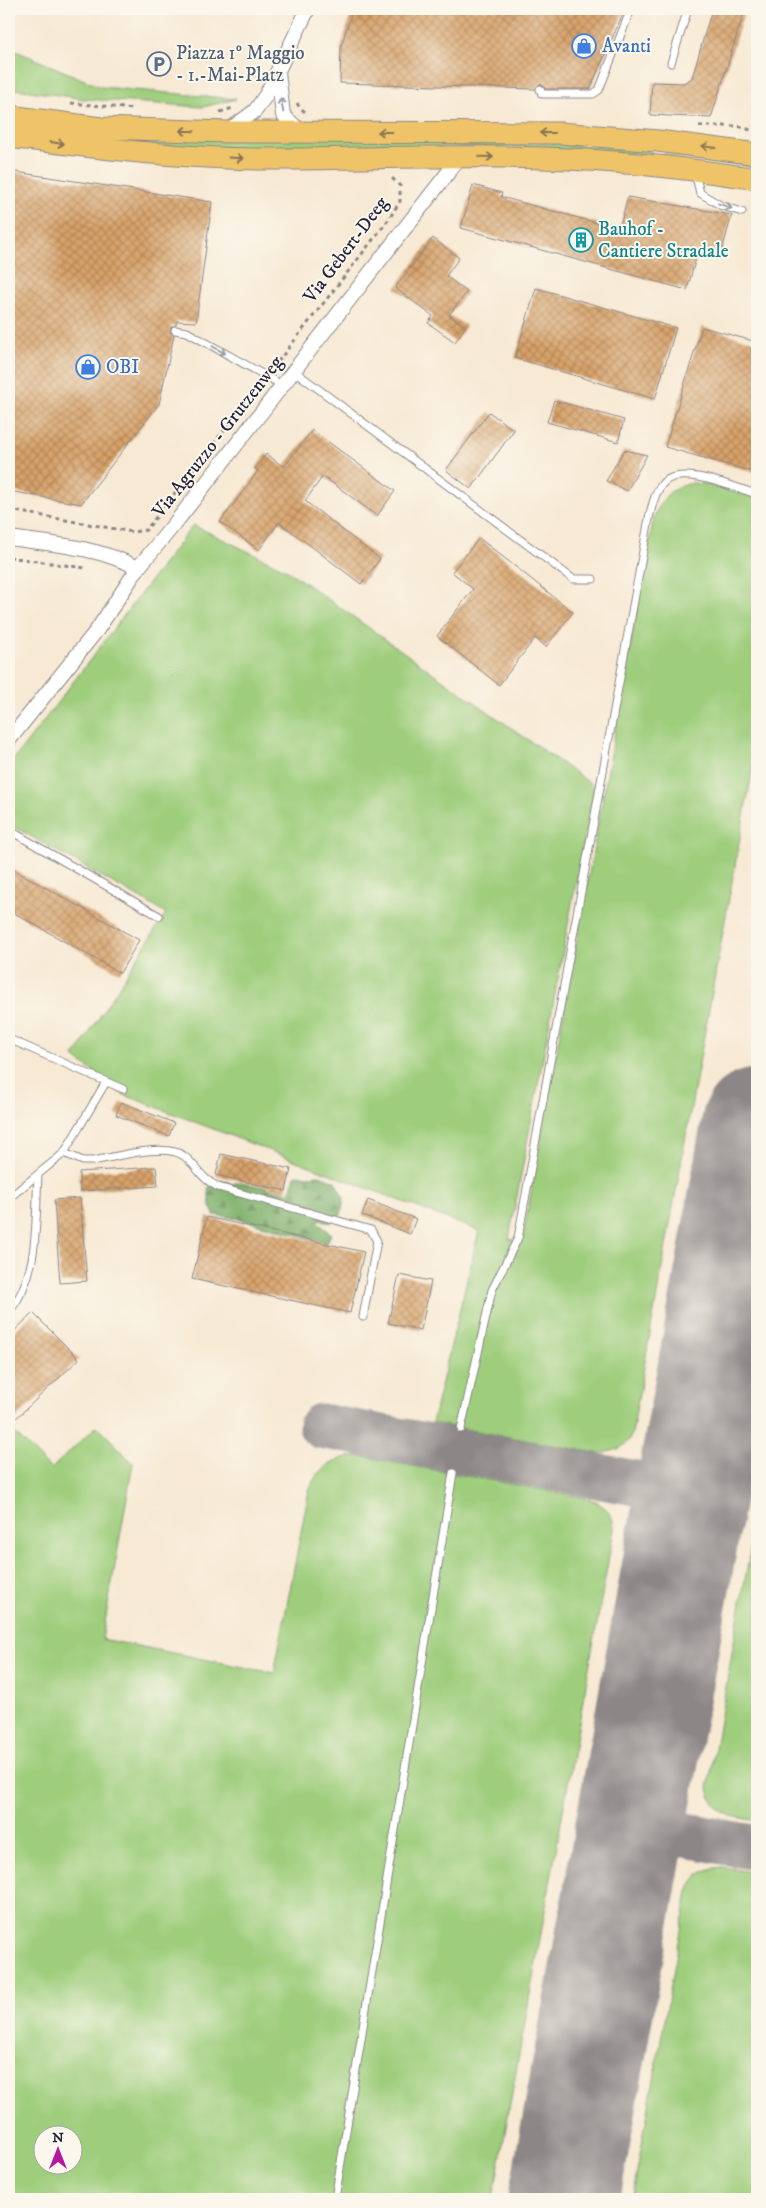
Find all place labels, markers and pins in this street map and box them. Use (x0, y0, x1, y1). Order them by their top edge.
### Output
shop icon: Avanti (571, 33, 597, 59)
place label: Avanti (602, 35, 651, 58)
place label: Piazza 1º Maggio - 1.-Mai-Platz (176, 42, 305, 87)
parking icon: Piazza 1º Maggio - 1.-Mai-Platz (146, 51, 172, 77)
place label: Bauhof - Cantiere Stradale (598, 218, 729, 263)
building icon: Bauhof - Cantiere Stradale (568, 227, 594, 253)
shop icon: OBI (75, 354, 101, 380)
place label: OBI (106, 356, 139, 379)

